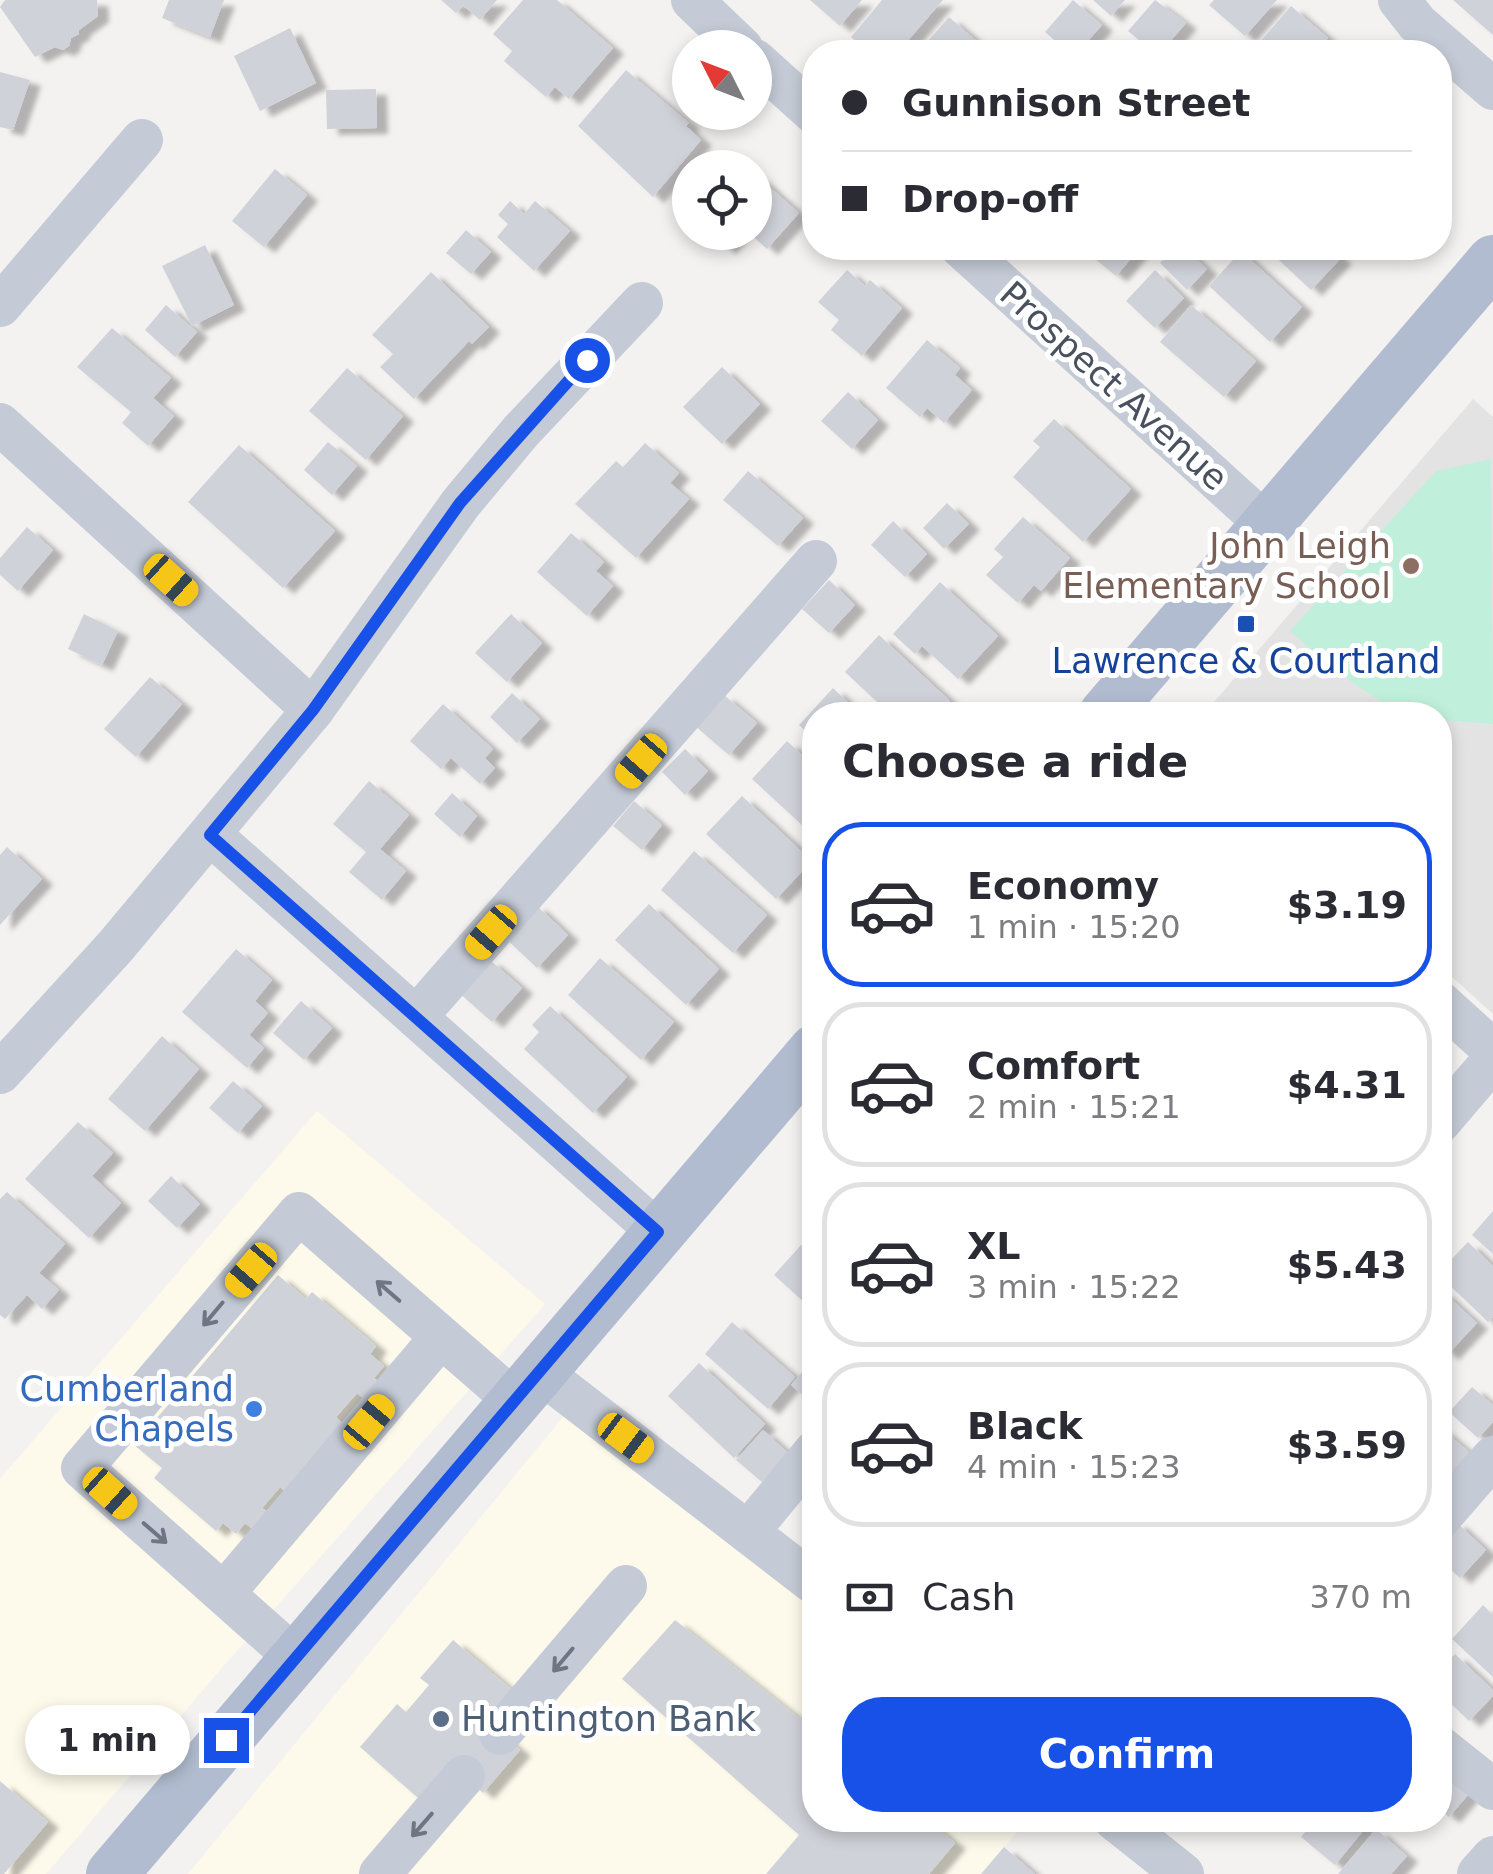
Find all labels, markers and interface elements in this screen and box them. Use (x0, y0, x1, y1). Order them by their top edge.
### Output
north arrow (672, 30, 772, 130)
map controls (672, 30, 772, 250)
text: Gunnison Street (902, 81, 1250, 125)
button: locate (672, 150, 772, 250)
text: Drop-off (902, 177, 1078, 221)
street label: Prospect Avenue (992, 274, 1236, 498)
route start (565, 338, 610, 383)
place label: John Leigh Elementary School (1062, 526, 1391, 606)
car (139, 549, 203, 611)
marker: John Leigh Elementary School (1400, 555, 1422, 577)
marker: Lawrence & Courtland (1235, 613, 1257, 635)
place label: Lawrence & Courtland (1052, 641, 1440, 681)
car (610, 729, 672, 793)
text: Choose a ride (842, 735, 1188, 788)
icon: car (847, 860, 937, 950)
text: Economy (967, 864, 1159, 908)
text: $3.19 (1287, 883, 1407, 927)
car (460, 900, 522, 964)
text: 1 min · 15:20 (967, 908, 1181, 946)
icon: car (847, 1040, 937, 1130)
text: Comfort (967, 1044, 1140, 1088)
text: $4.31 (1287, 1063, 1407, 1107)
text: 2 min · 15:21 (967, 1088, 1181, 1126)
icon: car (847, 1220, 937, 1310)
text: XL (967, 1224, 1021, 1268)
car (220, 1238, 282, 1302)
text: $5.43 (1287, 1243, 1407, 1287)
text: 3 min · 15:22 (967, 1268, 1181, 1306)
one-way arrow (376, 1280, 402, 1302)
one-way arrow (202, 1301, 225, 1326)
place label: Cumberland Chapels (20, 1369, 234, 1449)
car (338, 1389, 400, 1455)
marker: Cumberland Chapels (243, 1398, 265, 1420)
icon: car (847, 1400, 937, 1490)
text: Black (967, 1404, 1082, 1448)
car (593, 1408, 659, 1468)
text: $3.59 (1287, 1423, 1407, 1467)
text: 4 min · 15:23 (967, 1448, 1181, 1486)
car (78, 1462, 142, 1524)
one-way arrow (142, 1521, 167, 1544)
icon: cash (842, 1570, 897, 1625)
text: Cash (922, 1575, 1016, 1619)
text: 370 m (1310, 1578, 1412, 1616)
one-way arrow (552, 1647, 575, 1672)
button: Confirm (842, 1697, 1412, 1812)
place label: Huntington Bank (461, 1699, 757, 1739)
callout: 1 min (26, 1705, 191, 1775)
marker: Huntington Bank (430, 1708, 452, 1730)
route end (204, 1718, 249, 1763)
text: 1 min (57, 1721, 158, 1759)
one-way arrow (411, 1812, 434, 1837)

